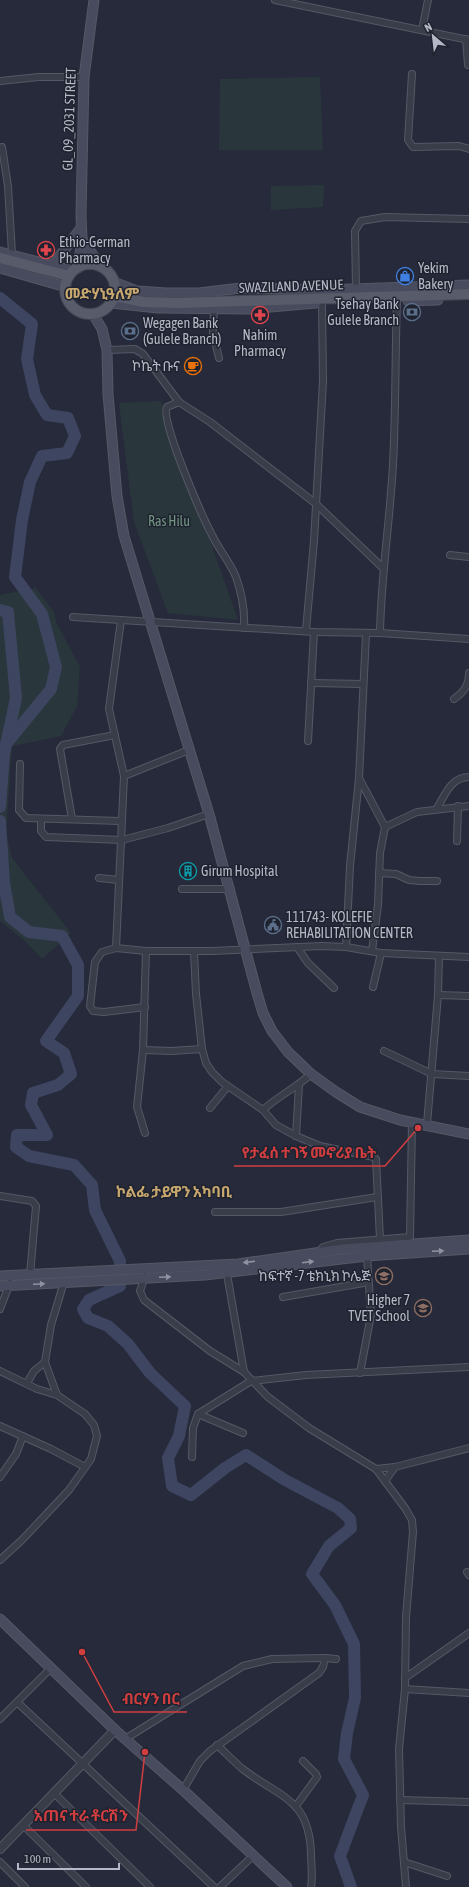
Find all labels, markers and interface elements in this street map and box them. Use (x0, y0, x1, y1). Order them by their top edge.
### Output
north arrow (413, 16, 453, 56)
text: N (423, 20, 434, 34)
street label: GL_09_2031 STREET (59, 67, 79, 171)
place label: Ethio-German Pharmacy (59, 234, 130, 266)
pharmacy icon: Ethio-German Pharmacy (36, 240, 56, 260)
place label: Yekim Bakery (418, 260, 454, 292)
shop icon: Yekim Bakery (395, 266, 415, 286)
street label: SWAZILAND AVENUE (238, 276, 344, 296)
district label: መድሃኒዓለም (65, 285, 139, 302)
place label: Tsehay Bank Gulele Branch (327, 296, 399, 328)
bank icon: Tsehay Bank Gulele Branch (402, 302, 422, 322)
pharmacy icon: Nahim Pharmacy (250, 305, 270, 325)
place label: Wegagen Bank (Gulele Branch) (143, 315, 221, 347)
bank icon: Wegagen Bank (Gulele Branch) (120, 321, 140, 341)
place label: Nahim Pharmacy (234, 327, 286, 359)
cafe icon: ኮኬት ቡና (183, 356, 203, 376)
place label: ኮኬት ቡና (132, 358, 180, 374)
park label: Ras Hilu (148, 513, 190, 529)
building icon: Girum Hospital (178, 861, 198, 881)
place label: Girum Hospital (201, 863, 279, 879)
place label: 111743- KOLEFIE REHABILITATION CENTER (286, 909, 413, 941)
public building icon: 111743- KOLEFIE REHABILITATION CENTER (263, 915, 283, 935)
callout: የታፈሰ ተገኝ መኖሪያ ቤት (234, 1139, 385, 1166)
text: የታፈሰ ተገኝ መኖሪያ ቤት (242, 1144, 377, 1161)
district label: ኮልፌ ታይዋን አካባቢ (116, 1183, 233, 1200)
one-way arrow (432, 1248, 445, 1254)
one-way arrow (243, 1259, 255, 1265)
one-way arrow (302, 1259, 314, 1265)
school or university icon: ከፍተኛ -7 ቴክኒክ ኮሌጅ (374, 1266, 394, 1286)
place label: ከፍተኛ -7 ቴክኒክ ኮሌጅ (259, 1268, 371, 1284)
one-way arrow (159, 1274, 172, 1280)
one-way arrow (33, 1280, 45, 1287)
place label: Higher 7 TVET School (348, 1292, 410, 1324)
school or university icon: Higher 7 TVET School (413, 1298, 433, 1318)
callout: ብርሃን በር (114, 1685, 187, 1712)
text: ብርሃን በር (122, 1690, 180, 1707)
callout: አጠና ተራ ቶርሽን (26, 1803, 136, 1830)
text: አጠና ተራ ቶርሽን (34, 1807, 128, 1824)
scale bar (18, 1845, 119, 1871)
text: 100 m (24, 1852, 51, 1866)

